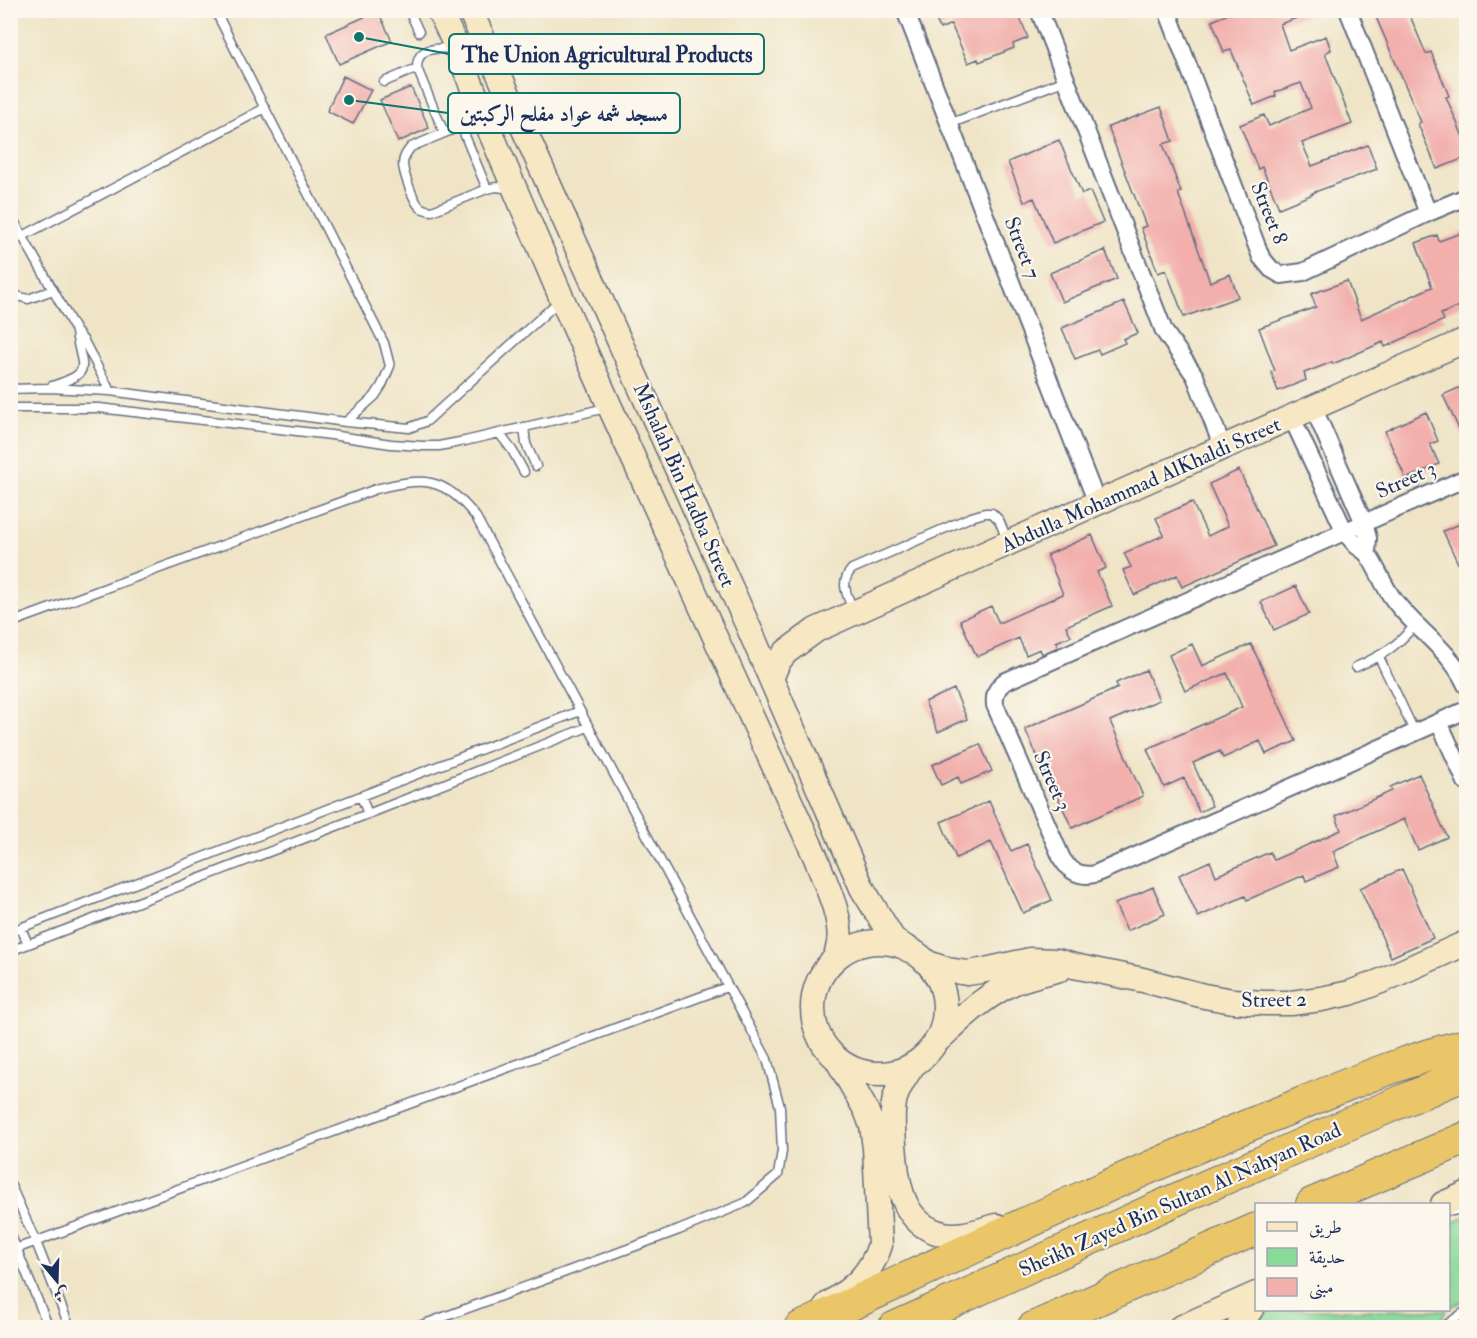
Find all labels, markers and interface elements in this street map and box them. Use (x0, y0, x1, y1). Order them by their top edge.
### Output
callout: The Union Agricultural Products (449, 34, 764, 74)
text: The Union Agricultural Products (461, 41, 753, 70)
callout: مسجد شمه عواد مفلح الركبتين (448, 93, 680, 133)
text: مسجد شمه عواد مفلح الركبتين (460, 100, 668, 133)
street label: Street 8 (1244, 178, 1294, 248)
street label: Street 7 (998, 213, 1046, 283)
street label: Mshalah Bin Hadba Street (627, 379, 741, 592)
street label: Abdulla Mohammad AlKhaldi Street (996, 411, 1285, 559)
street label: Street 3 (1372, 455, 1440, 505)
street label: Street 3 (1027, 747, 1077, 815)
street label: Street 2 (1241, 986, 1307, 1014)
street label: Sheikh Zayed Bin Sultan Al Nahyan Road (1015, 1116, 1346, 1283)
legend (1255, 1203, 1450, 1311)
text: طريق (1309, 1216, 1342, 1239)
text: حديقة (1309, 1246, 1345, 1269)
north arrow (27, 1251, 87, 1311)
text: مبنى (1309, 1276, 1334, 1300)
text: ش (51, 1282, 72, 1306)

